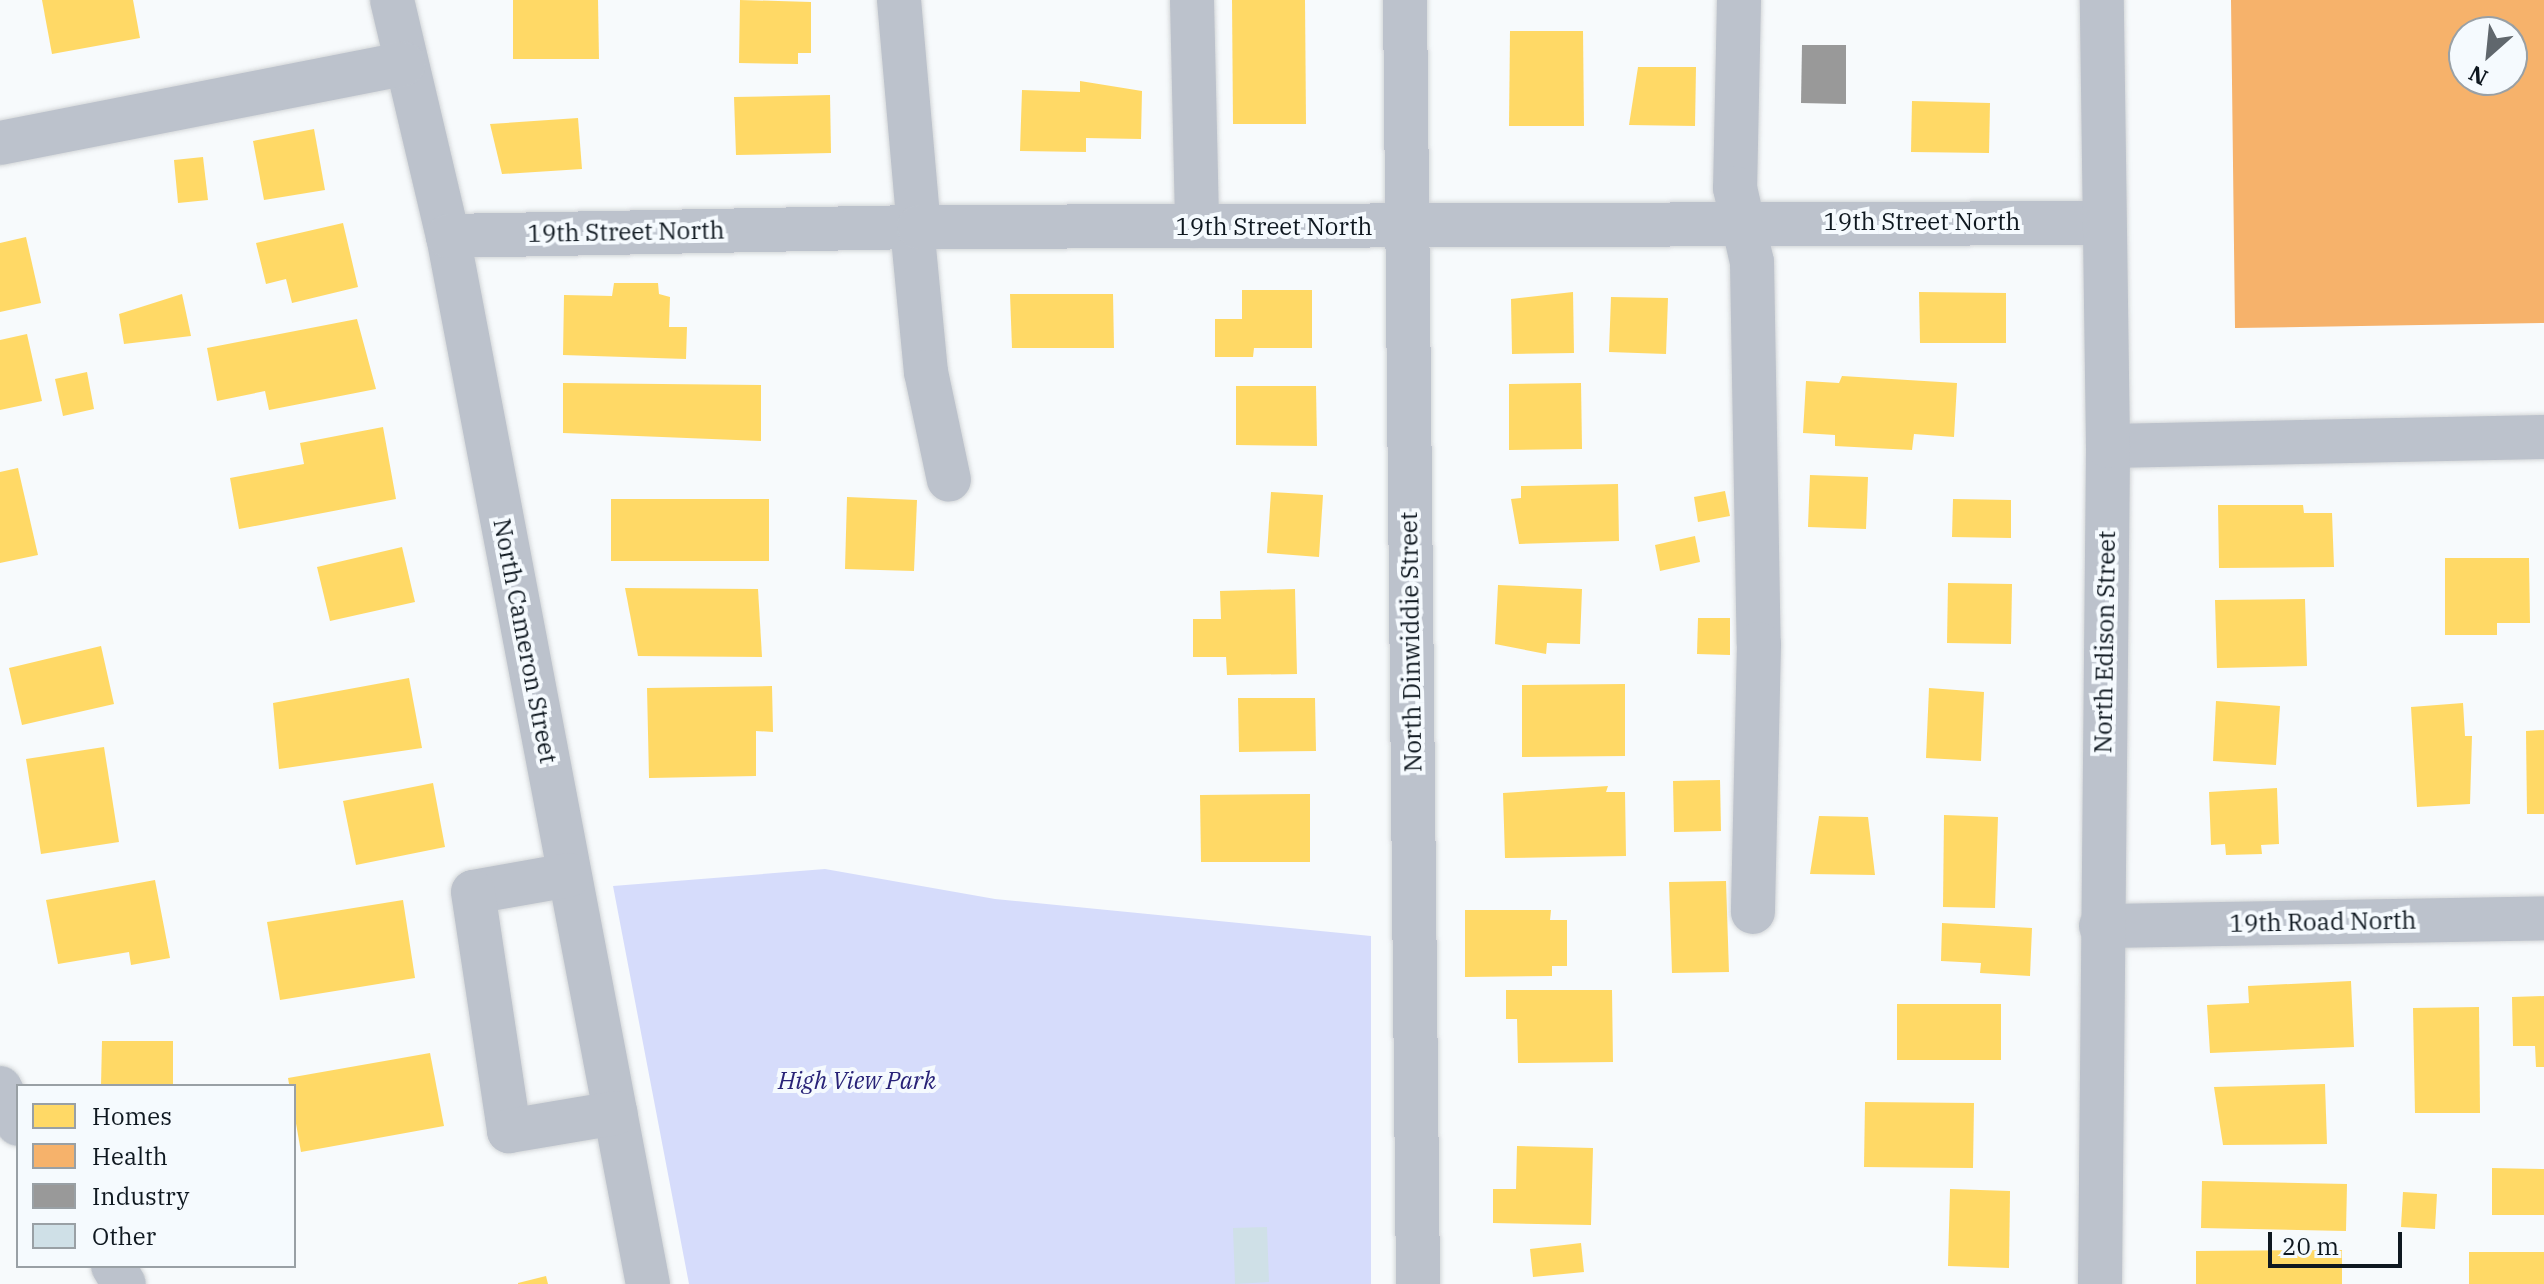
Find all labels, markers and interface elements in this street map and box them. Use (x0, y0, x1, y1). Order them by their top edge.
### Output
north arrow (2448, 16, 2528, 96)
text: N (2463, 59, 2492, 93)
street label: 19th Street North (1823, 208, 2021, 236)
street label: 19th Street North (1175, 213, 1373, 241)
street label: 19th Street North (527, 216, 725, 248)
street label: North Dinwiddie Street (1394, 512, 1428, 772)
street label: North Cameron Street (487, 516, 563, 766)
street label: North Edison Street (2089, 530, 2121, 754)
street label: 19th Road North (2229, 906, 2417, 938)
park label: High View Park (778, 1067, 936, 1095)
legend (16, 1084, 296, 1268)
text: Homes (92, 1100, 172, 1132)
text: Health (92, 1140, 168, 1172)
text: Industry (92, 1180, 189, 1212)
scale bar (2272, 1216, 2406, 1266)
text: Other (92, 1220, 156, 1252)
text: 20 m (2282, 1230, 2339, 1262)

